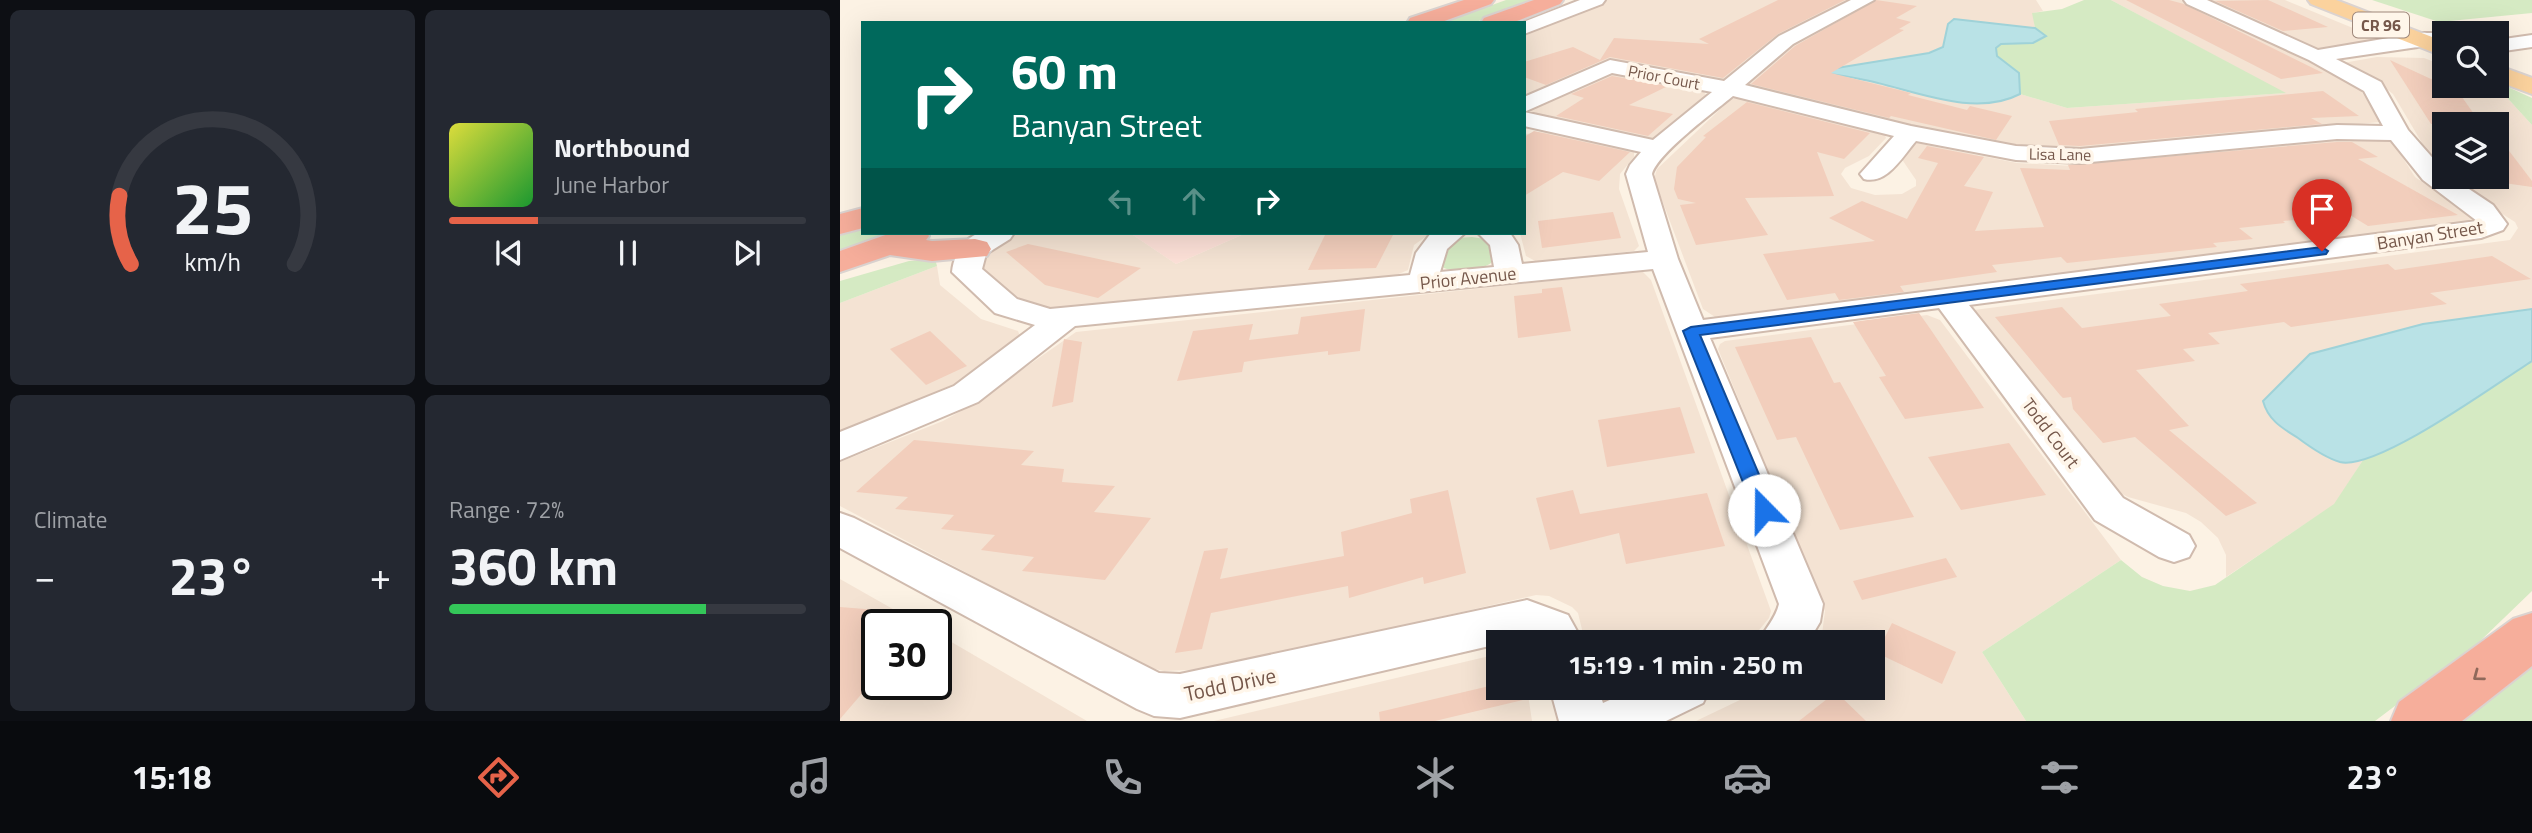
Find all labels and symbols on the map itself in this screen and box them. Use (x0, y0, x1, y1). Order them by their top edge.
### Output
road number: CR 96 (2353, 13, 2409, 38)
street label: Prior Court (1626, 58, 1702, 96)
street label: Lisa Lane (2029, 141, 2091, 167)
pin (2292, 179, 2352, 251)
street label: Banyan Street (2375, 213, 2486, 257)
street label: Prior Avenue (1418, 260, 1518, 296)
street label: Todd Court (2016, 392, 2087, 474)
position arrow (1727, 473, 1801, 547)
speed limit sign: 30 (861, 609, 952, 700)
street label: Todd Drive (1181, 659, 1279, 709)
one-way arrow (2473, 668, 2485, 681)

